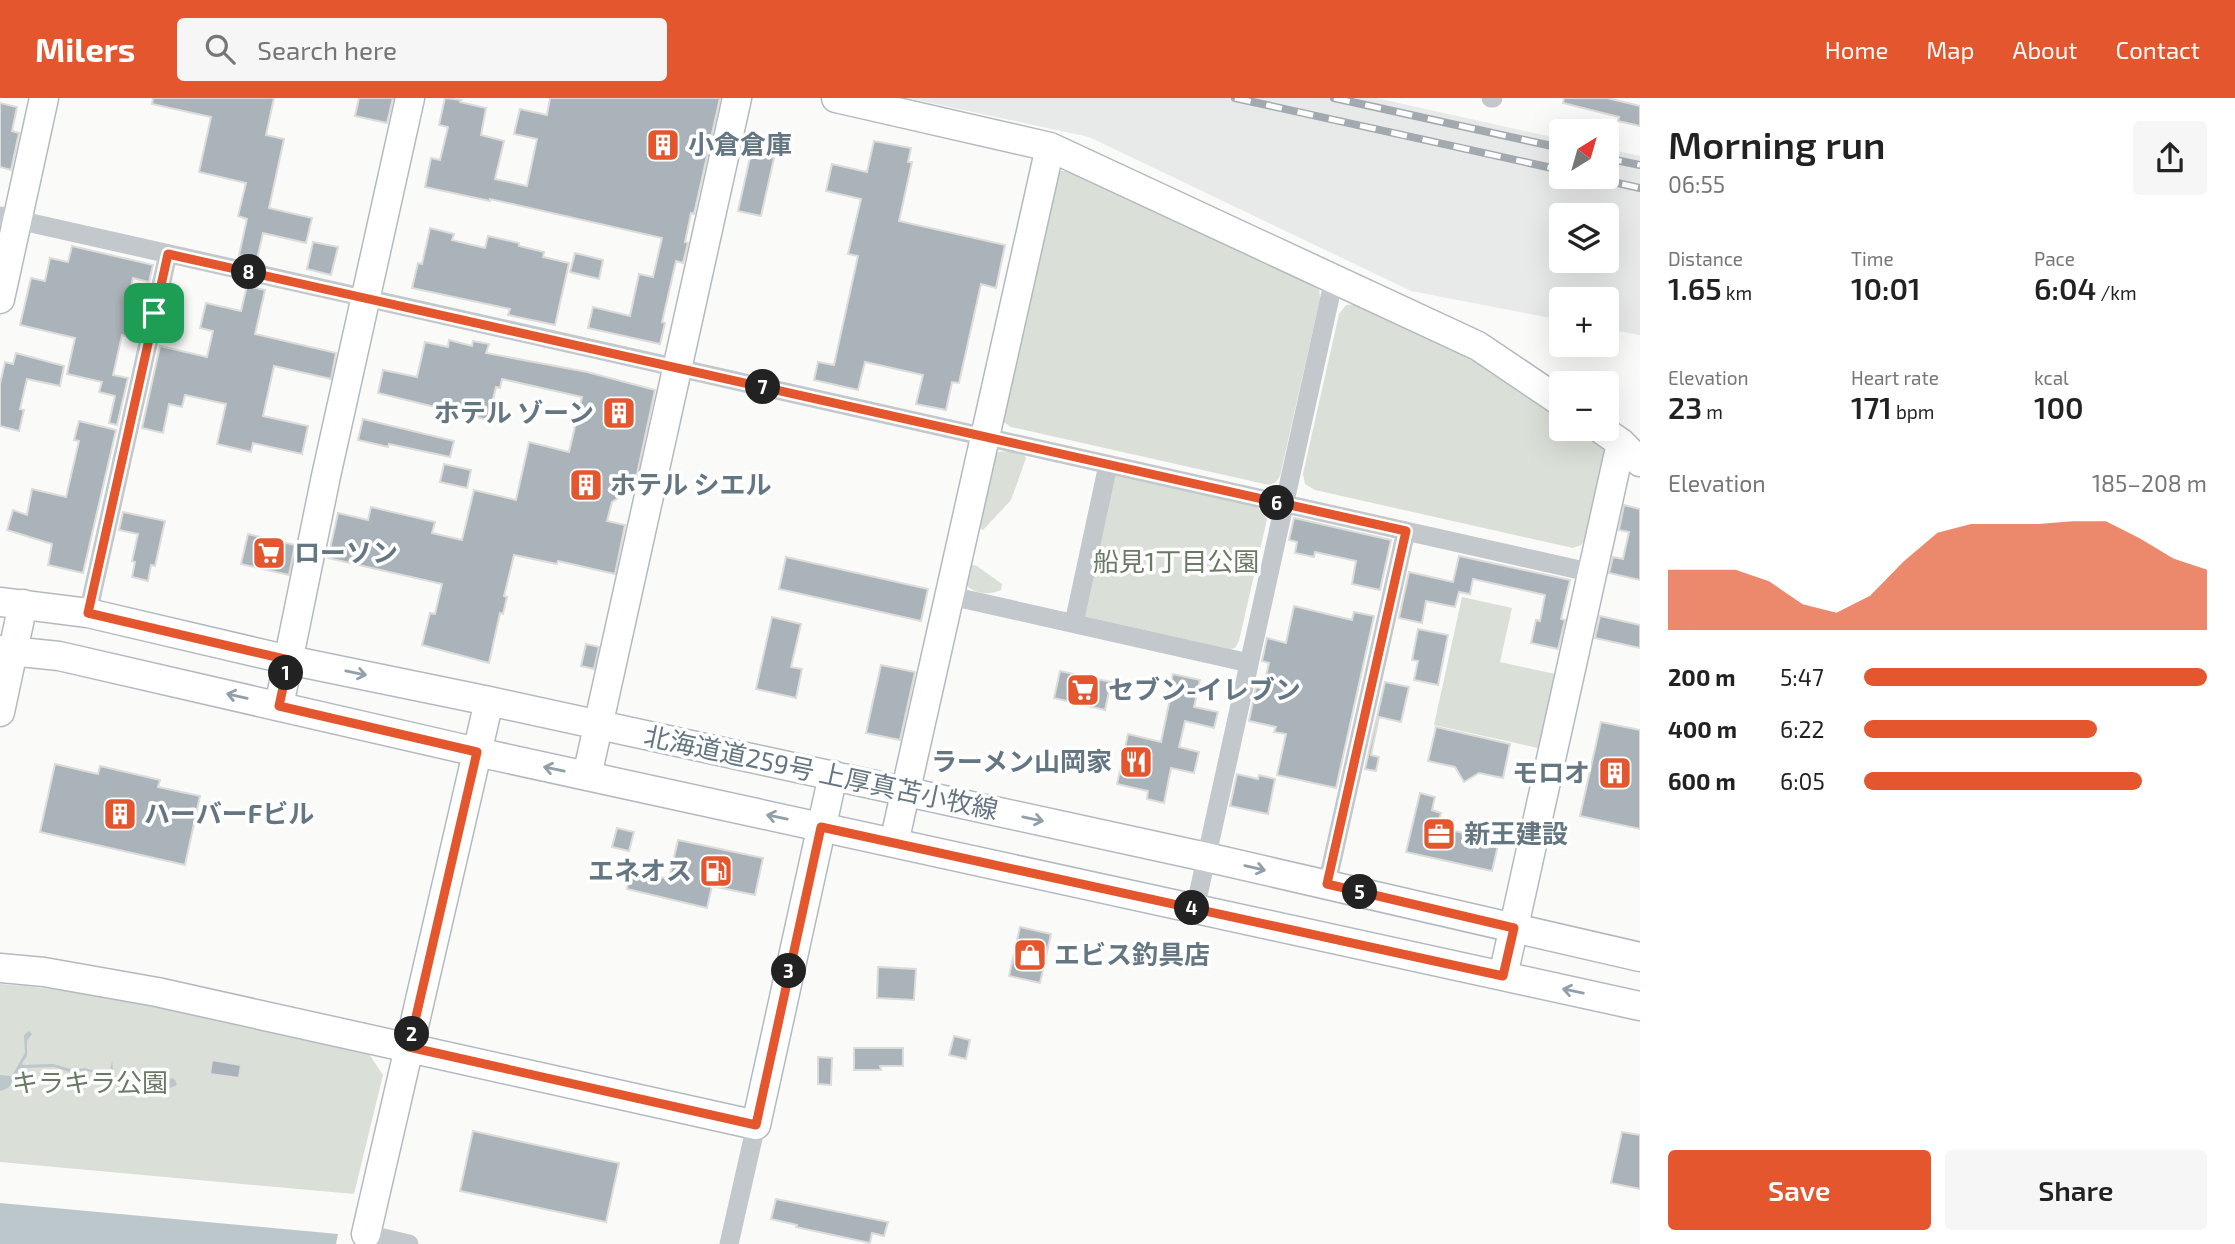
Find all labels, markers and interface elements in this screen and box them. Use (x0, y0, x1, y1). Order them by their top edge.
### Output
search box (177, 18, 667, 81)
text: Milers (35, 29, 135, 69)
icon: search (201, 30, 239, 68)
text: Search here (257, 34, 397, 65)
text: Home (1825, 35, 1888, 64)
text: Map (1926, 35, 1974, 64)
text: About (2012, 35, 2078, 64)
text: Contact (2116, 35, 2200, 64)
north arrow (1549, 119, 1619, 189)
map controls (1549, 119, 1619, 441)
text: Morning run (1668, 121, 1886, 167)
button: share (2133, 121, 2207, 195)
building icon: 小倉倉庫 (644, 126, 682, 164)
place label: 小倉倉庫 (688, 128, 792, 159)
text: 06:55 (1668, 170, 1725, 198)
button: layers (1549, 203, 1619, 273)
text: Distance (1668, 247, 1743, 270)
text: Time (1851, 247, 1894, 270)
text: Pace (2034, 247, 2075, 270)
pin: 8 (232, 254, 266, 290)
text: 8 (243, 260, 254, 283)
text: 1.65 (1668, 270, 1722, 306)
text: 10:01 (1851, 270, 1921, 306)
text: 6:04 (2034, 270, 2096, 306)
text: km (1722, 281, 1752, 304)
text: /km (2096, 281, 2137, 304)
pin (124, 283, 184, 343)
button: + (1549, 287, 1619, 357)
icon: arrive (135, 294, 173, 332)
text: Elevation (1668, 366, 1749, 389)
text: Heart rate (1851, 366, 1939, 389)
text: kcal (2034, 366, 2069, 389)
pin: 7 (746, 370, 780, 404)
button: − (1549, 371, 1619, 441)
text: 7 (757, 375, 768, 398)
text: 23 (1668, 389, 1702, 425)
text: 171 (1851, 389, 1892, 425)
text: 100 (2034, 389, 2084, 425)
building icon: ホテル ゾーン (600, 394, 638, 432)
place label: ホテル ゾーン (434, 396, 594, 427)
text: m (1702, 400, 1723, 423)
text: bpm (1892, 400, 1934, 423)
building icon: ホテル シエル (567, 466, 605, 504)
place label: ホテル シエル (610, 468, 772, 499)
text: Elevation (1668, 469, 1766, 497)
text: 185–208 m (2092, 469, 2207, 497)
pin: 6 (1260, 486, 1294, 520)
text: 6 (1271, 491, 1282, 514)
supermarket icon: ローソン (250, 534, 288, 572)
place label: ローソン (294, 536, 398, 567)
park label: 船見1丁目公園 (1093, 545, 1259, 576)
pin: 1 (268, 656, 304, 690)
text: 1 (281, 661, 290, 684)
text: 200 m (1668, 663, 1736, 691)
text: 5:47 (1780, 663, 1824, 691)
one-way arrow (344, 667, 367, 681)
supermarket icon: セブン-イレブン (1064, 671, 1102, 709)
place label: セブン-イレブン (1108, 673, 1301, 704)
one-way arrow (226, 689, 249, 703)
text: 400 m (1668, 715, 1737, 743)
text: 6:22 (1780, 715, 1824, 743)
street label: 北海道道259号 上厚真苫小牧線 (641, 719, 1001, 824)
restaurant icon: ラーメン山岡家 (1117, 743, 1155, 781)
place label: ラーメン山岡家 (931, 745, 1112, 776)
building icon: モロオ (1596, 754, 1634, 792)
place label: モロオ (1512, 756, 1590, 787)
one-way arrow (543, 761, 566, 775)
text: 600 m (1668, 767, 1736, 795)
text: 6:05 (1780, 767, 1825, 795)
building icon: ハーバーFビル (101, 795, 139, 833)
place label: ハーバーFビル (144, 797, 314, 828)
one-way arrow (766, 809, 789, 823)
one-way arrow (1021, 812, 1044, 826)
office icon: 新王建設 (1420, 815, 1458, 853)
place label: 新王建設 (1464, 817, 1568, 848)
fuel station icon: エネオス (697, 852, 735, 890)
place label: エネオス (588, 854, 692, 885)
one-way arrow (1243, 862, 1266, 875)
pin: 5 (1342, 874, 1378, 910)
text: 5 (1354, 880, 1365, 903)
pin: 4 (1174, 890, 1210, 926)
text: 4 (1185, 896, 1198, 919)
shop icon: エビス釣具店 (1011, 936, 1049, 974)
place label: エビス釣具店 (1054, 938, 1210, 969)
pin: 3 (772, 954, 806, 988)
text: 3 (783, 959, 794, 982)
one-way arrow (1562, 984, 1585, 998)
pin: 2 (394, 1016, 430, 1052)
text: 2 (406, 1022, 417, 1045)
park label: キラキラ公園 (12, 1066, 168, 1097)
button: Save (1668, 1150, 1931, 1230)
button: Share (1945, 1150, 2207, 1230)

